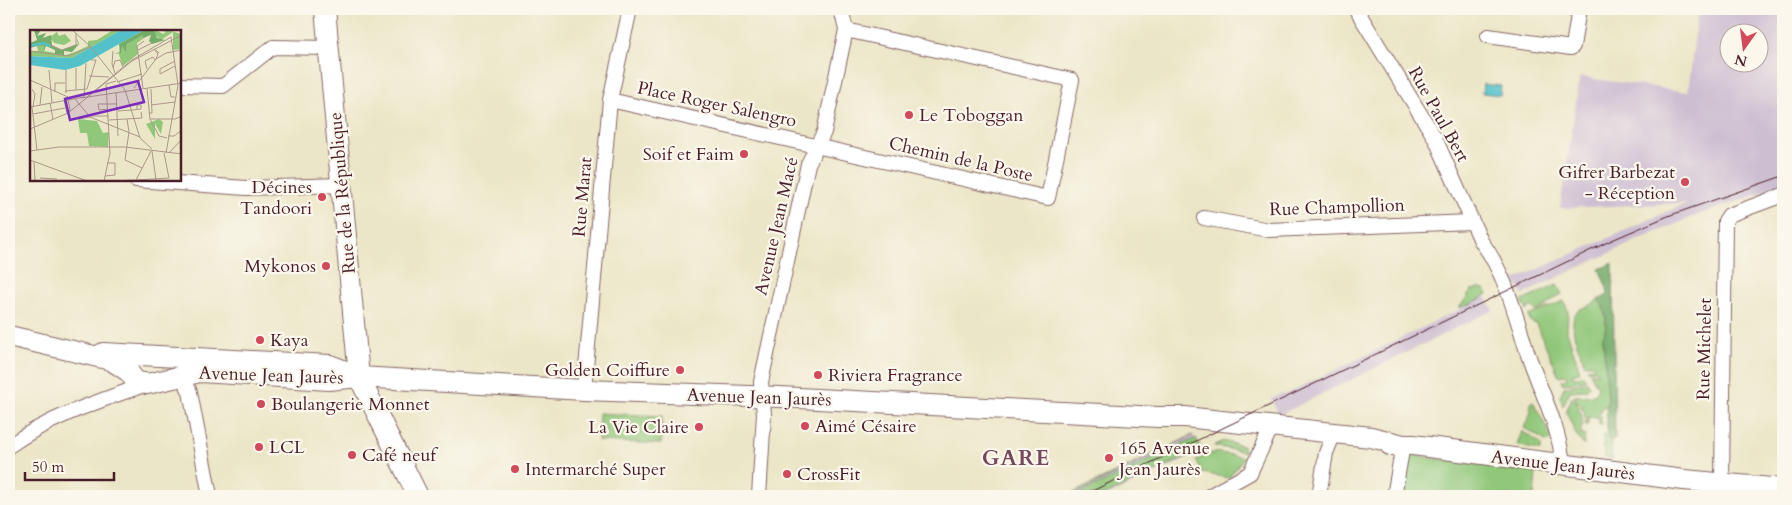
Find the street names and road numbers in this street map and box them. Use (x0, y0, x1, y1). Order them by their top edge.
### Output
street label: Rue Paul Bert (1402, 62, 1475, 167)
street label: Place Roger Salengro (635, 75, 799, 134)
street label: Rue de la République (323, 111, 362, 275)
street label: Chemin de la Poste (886, 131, 1035, 188)
street label: Avenue Jean Macé (748, 154, 805, 298)
street label: Rue Marat (567, 156, 598, 238)
street label: Rue Champollion (1269, 193, 1406, 222)
street label: Rue Michelet (1691, 297, 1718, 400)
street label: Avenue Jean Jaurès (198, 360, 344, 391)
street label: Avenue Jean Jaurès (686, 382, 832, 413)
street label: Avenue Jean Jaurès (1490, 444, 1636, 487)

